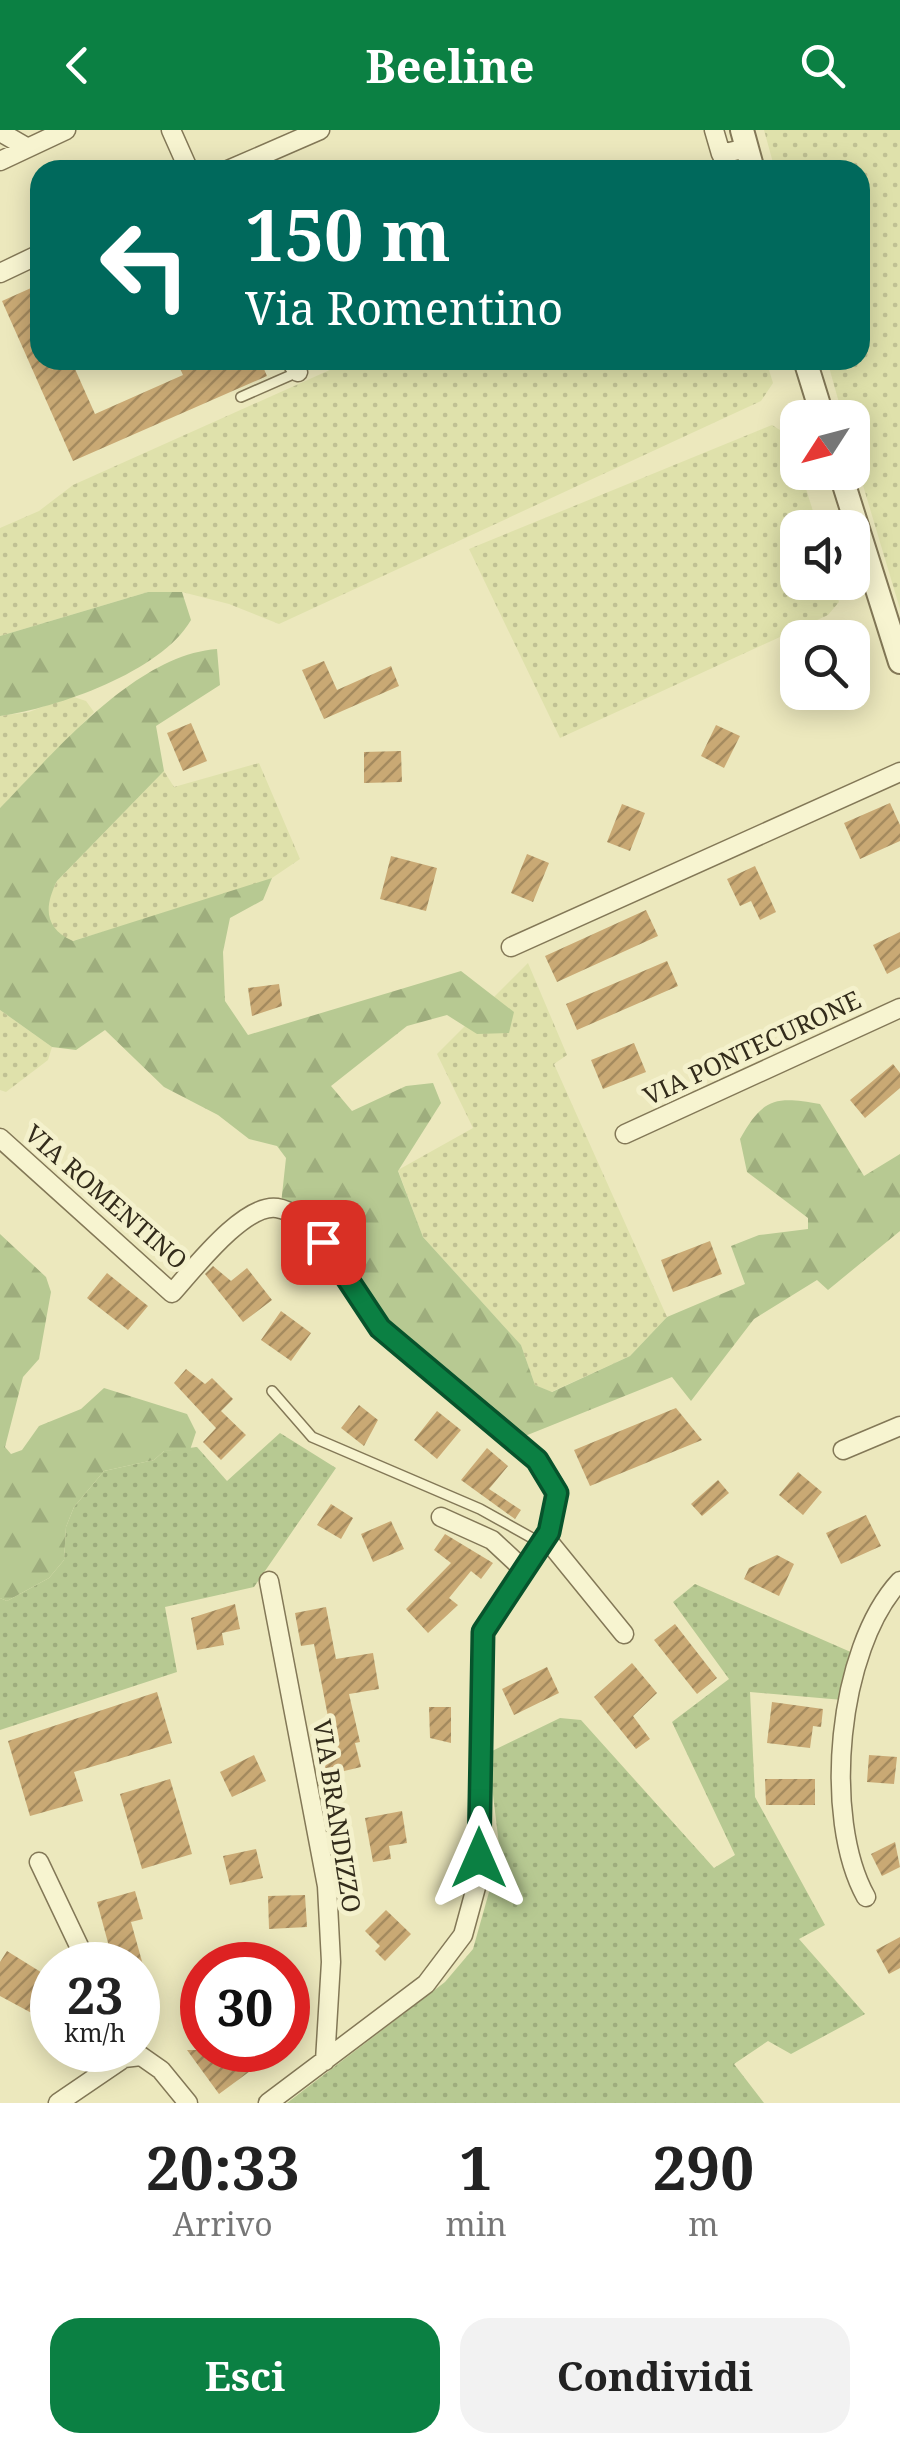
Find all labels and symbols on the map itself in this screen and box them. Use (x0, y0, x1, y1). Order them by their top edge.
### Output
north arrow (780, 400, 870, 490)
street label: VIA PONTECURONE (637, 982, 866, 1112)
street label: VIA ROMENTINO (18, 1116, 195, 1276)
pin (281, 1200, 366, 1285)
street label: VIA BRANDIZZO (306, 1717, 370, 1915)
position arrow (427, 1806, 531, 1910)
speed limit sign: 30 (180, 1942, 310, 2072)

